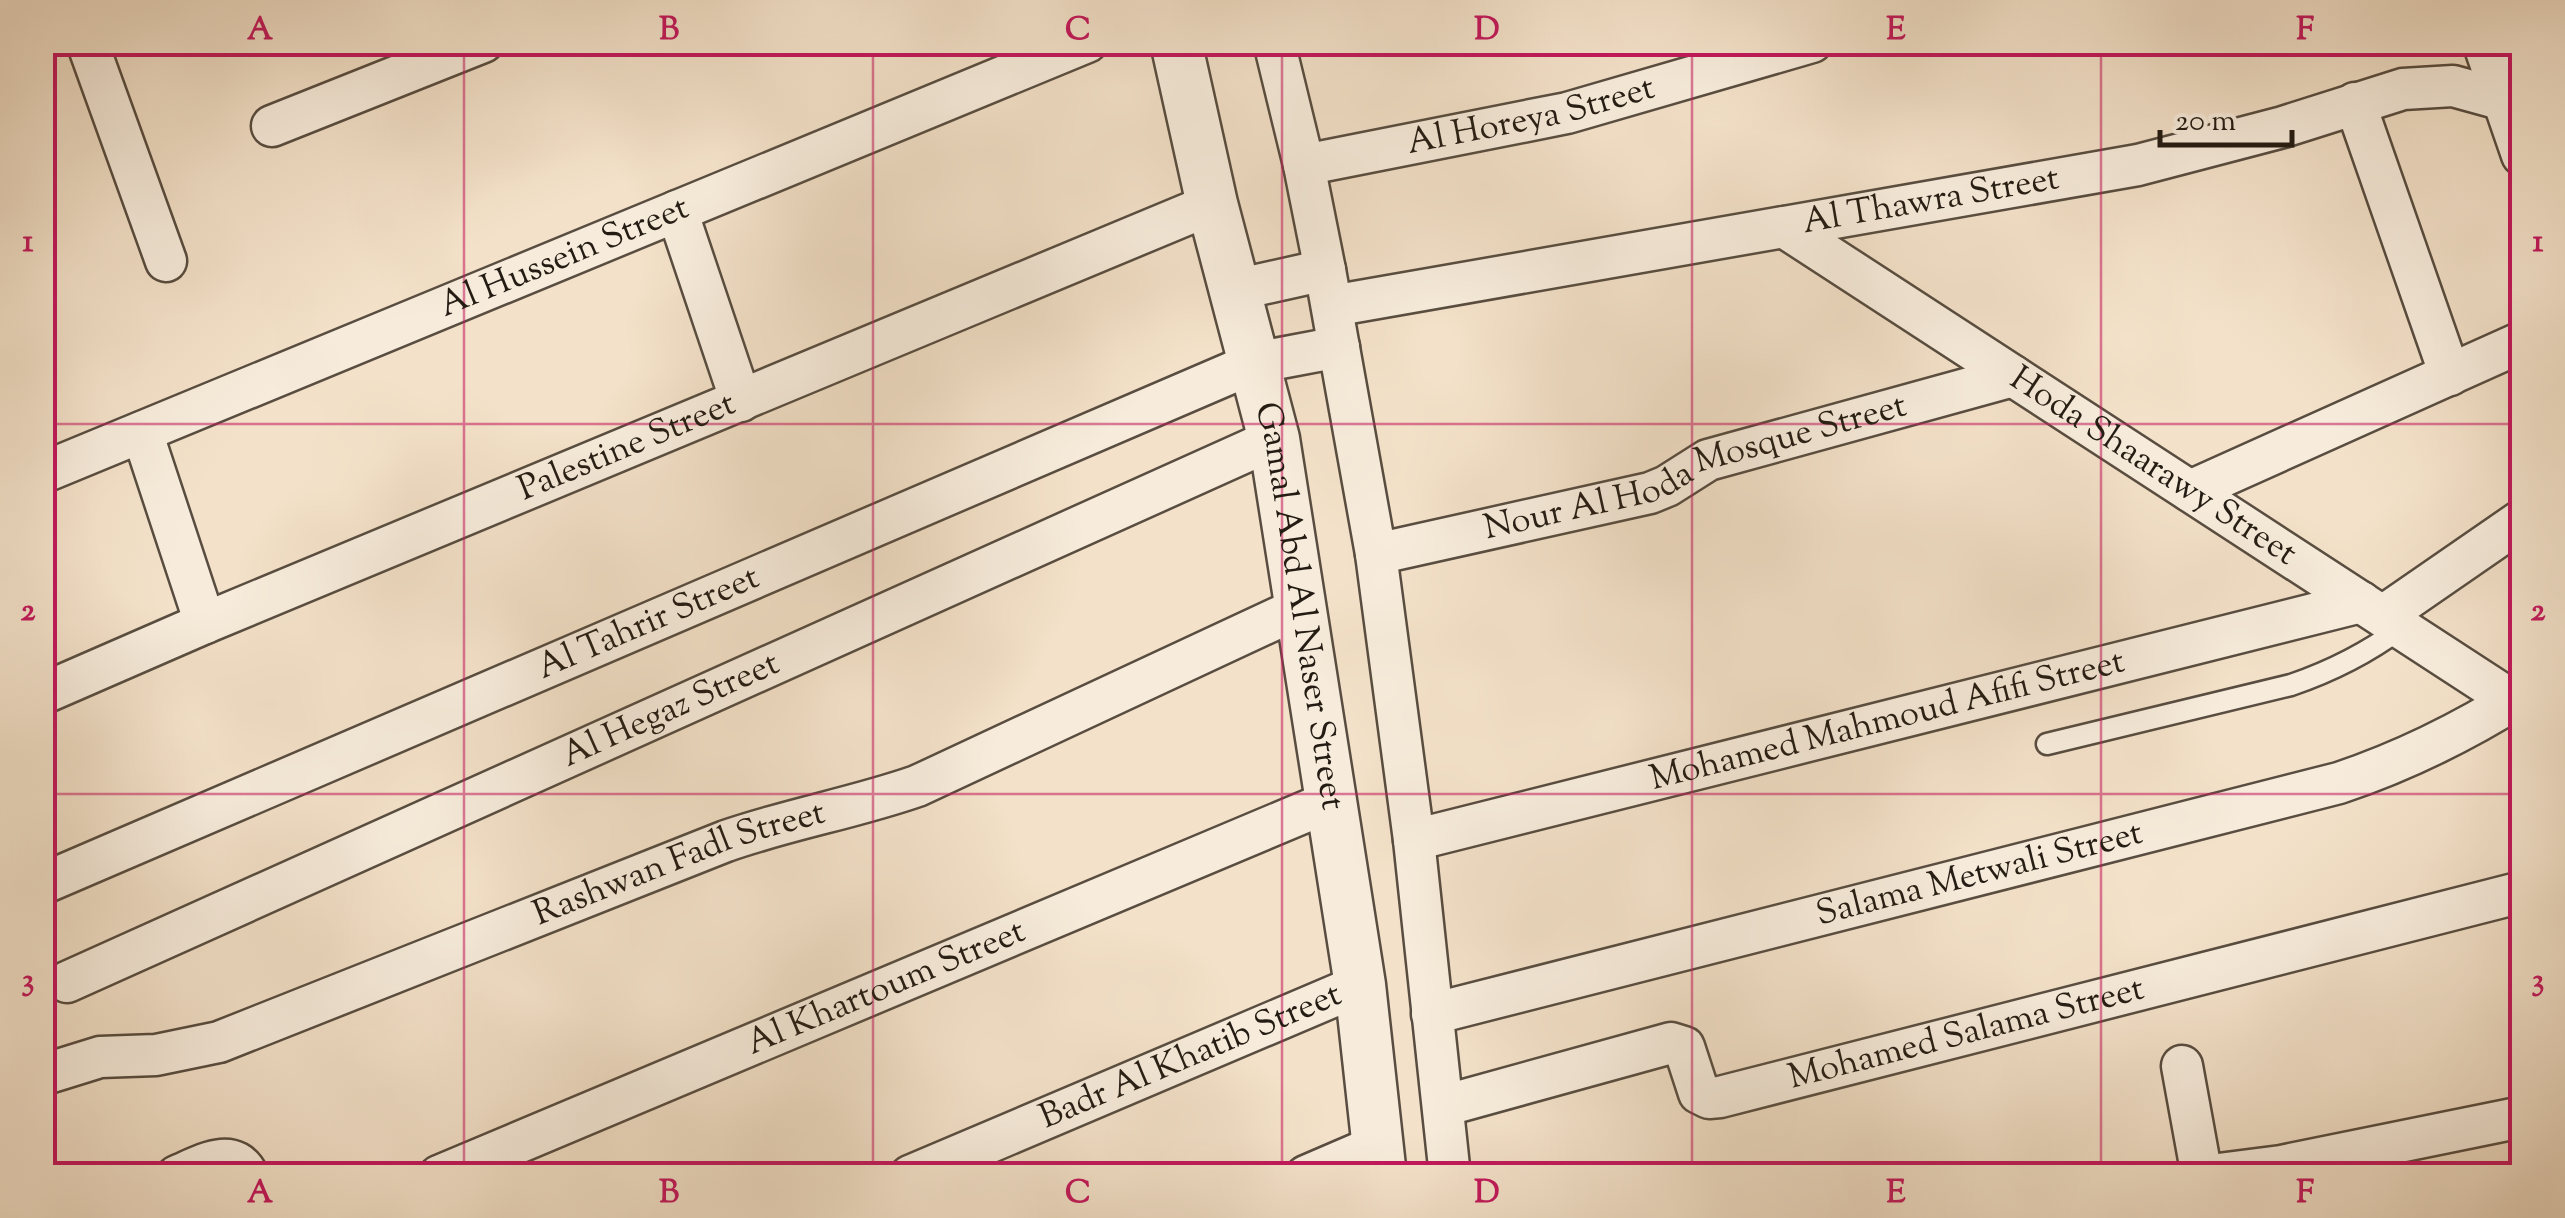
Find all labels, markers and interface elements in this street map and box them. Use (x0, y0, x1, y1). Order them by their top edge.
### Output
text: A (247, 8, 273, 54)
text: B (659, 8, 679, 54)
text: C (1065, 8, 1091, 54)
text: D (1474, 8, 1500, 54)
text: E (1886, 8, 1906, 54)
text: F (2296, 8, 2314, 54)
street label: Al Horeya Street (1403, 63, 1661, 170)
scale bar (2160, 85, 2292, 147)
text: 20 m (2175, 101, 2236, 144)
street label: Al Thawra Street (1799, 154, 2063, 249)
street label: Al Hussein Street (432, 183, 697, 332)
text: 1 (23, 220, 34, 266)
text: 1 (2533, 220, 2544, 266)
street label: Hoda Shaarawy Street (1999, 355, 2307, 579)
street label: Palestine Street (511, 379, 744, 515)
street label: Nour Al Hoda Mosque Street (1479, 381, 1913, 555)
street label: Gamal Abd Al Naser Street (1240, 397, 1358, 814)
street label: Al Tahrir Street (529, 553, 768, 694)
text: 2 (21, 589, 36, 635)
text: 2 (2531, 589, 2546, 635)
street label: Mohamed Mahmoud Afifi Street (1644, 637, 2130, 805)
street label: Al Hegaz Street (554, 639, 788, 782)
street label: Rashwan Fadl Street (526, 788, 831, 940)
street label: Salama Metwali Street (1811, 808, 2148, 941)
street label: Al Khartoum Street (739, 907, 1034, 1069)
text: 3 (22, 959, 34, 1005)
text: 3 (2532, 959, 2544, 1005)
street label: Mohamed Salama Street (1783, 964, 2150, 1104)
street label: Badr Al Khatib Street (1032, 970, 1350, 1144)
text: A (247, 1171, 273, 1217)
text: B (659, 1171, 679, 1217)
text: C (1065, 1171, 1091, 1217)
text: D (1474, 1171, 1500, 1217)
text: E (1886, 1171, 1906, 1217)
text: F (2296, 1171, 2314, 1217)

